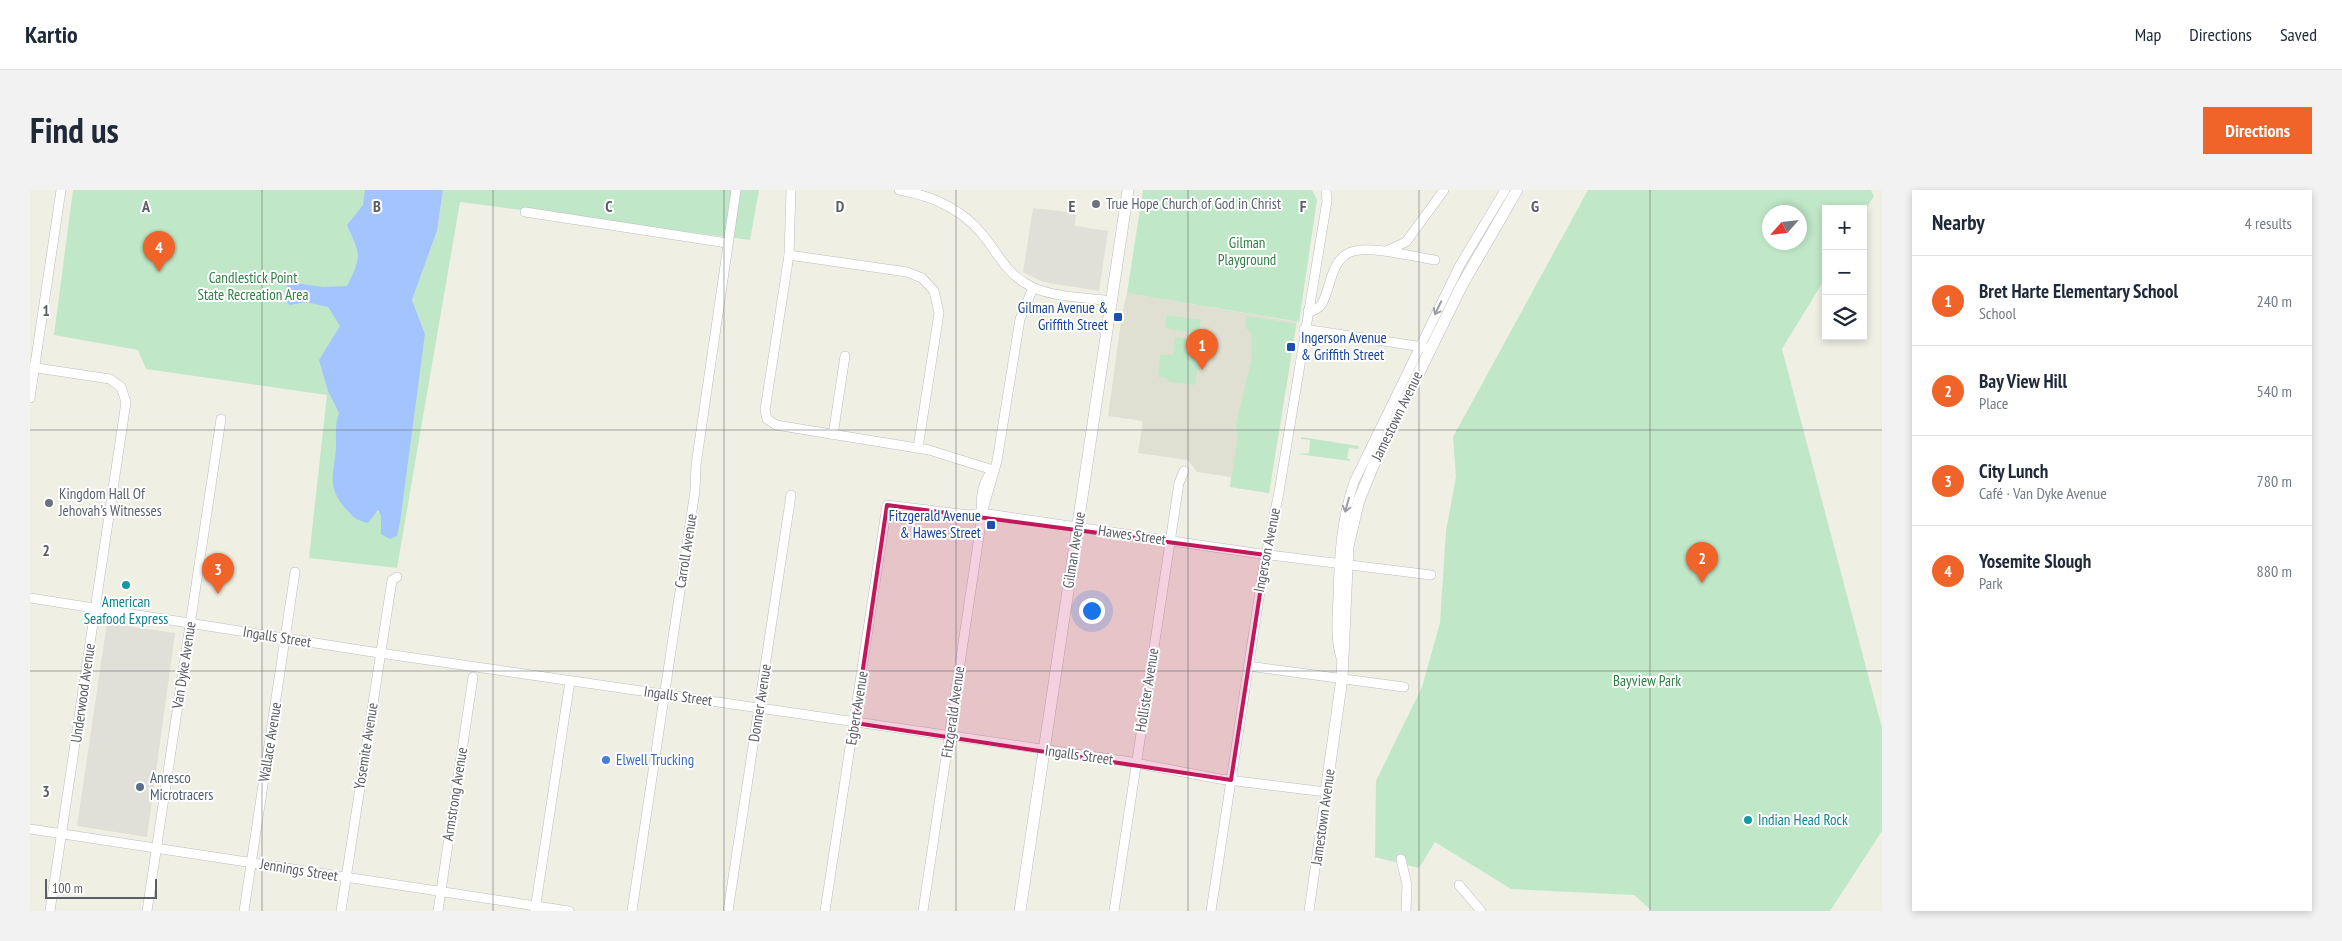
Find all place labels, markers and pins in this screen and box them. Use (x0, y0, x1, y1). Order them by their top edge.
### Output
place label: True Hope Church of God in Christ (1106, 194, 1281, 213)
marker: True Hope Church of God in Christ (1090, 198, 1102, 210)
pin: 4 (143, 231, 175, 272)
place label: Gilman Avenue & Griffith Street (1018, 298, 1108, 334)
marker: Gilman Avenue & Griffith Street (1112, 311, 1124, 323)
place label: Ingerson Avenue & Griffith Street (1301, 328, 1387, 364)
pin: 1 (1186, 329, 1218, 370)
marker: Ingerson Avenue & Griffith Street (1285, 341, 1297, 353)
place label: Kingdom Hall Of Jehovah's Witnesses (58, 484, 162, 520)
marker: Kingdom Hall Of Jehovah's Witnesses (43, 497, 55, 509)
place label: Fitzgerald Avenue & Hawes Street (889, 506, 981, 542)
marker: Fitzgerald Avenue & Hawes Street (985, 519, 997, 531)
pin: 2 (1686, 542, 1718, 583)
pin: 3 (202, 553, 234, 594)
marker: American Seafood Express (120, 579, 132, 591)
place label: American Seafood Express (84, 592, 168, 628)
place label: Elwell Trucking (616, 750, 694, 769)
marker: Elwell Trucking (600, 754, 612, 766)
place label: Anresco Microtracers (150, 768, 213, 804)
marker: Anresco Microtracers (134, 781, 146, 793)
place label: Indian Head Rock (1758, 810, 1848, 829)
marker: Indian Head Rock (1742, 814, 1754, 826)

